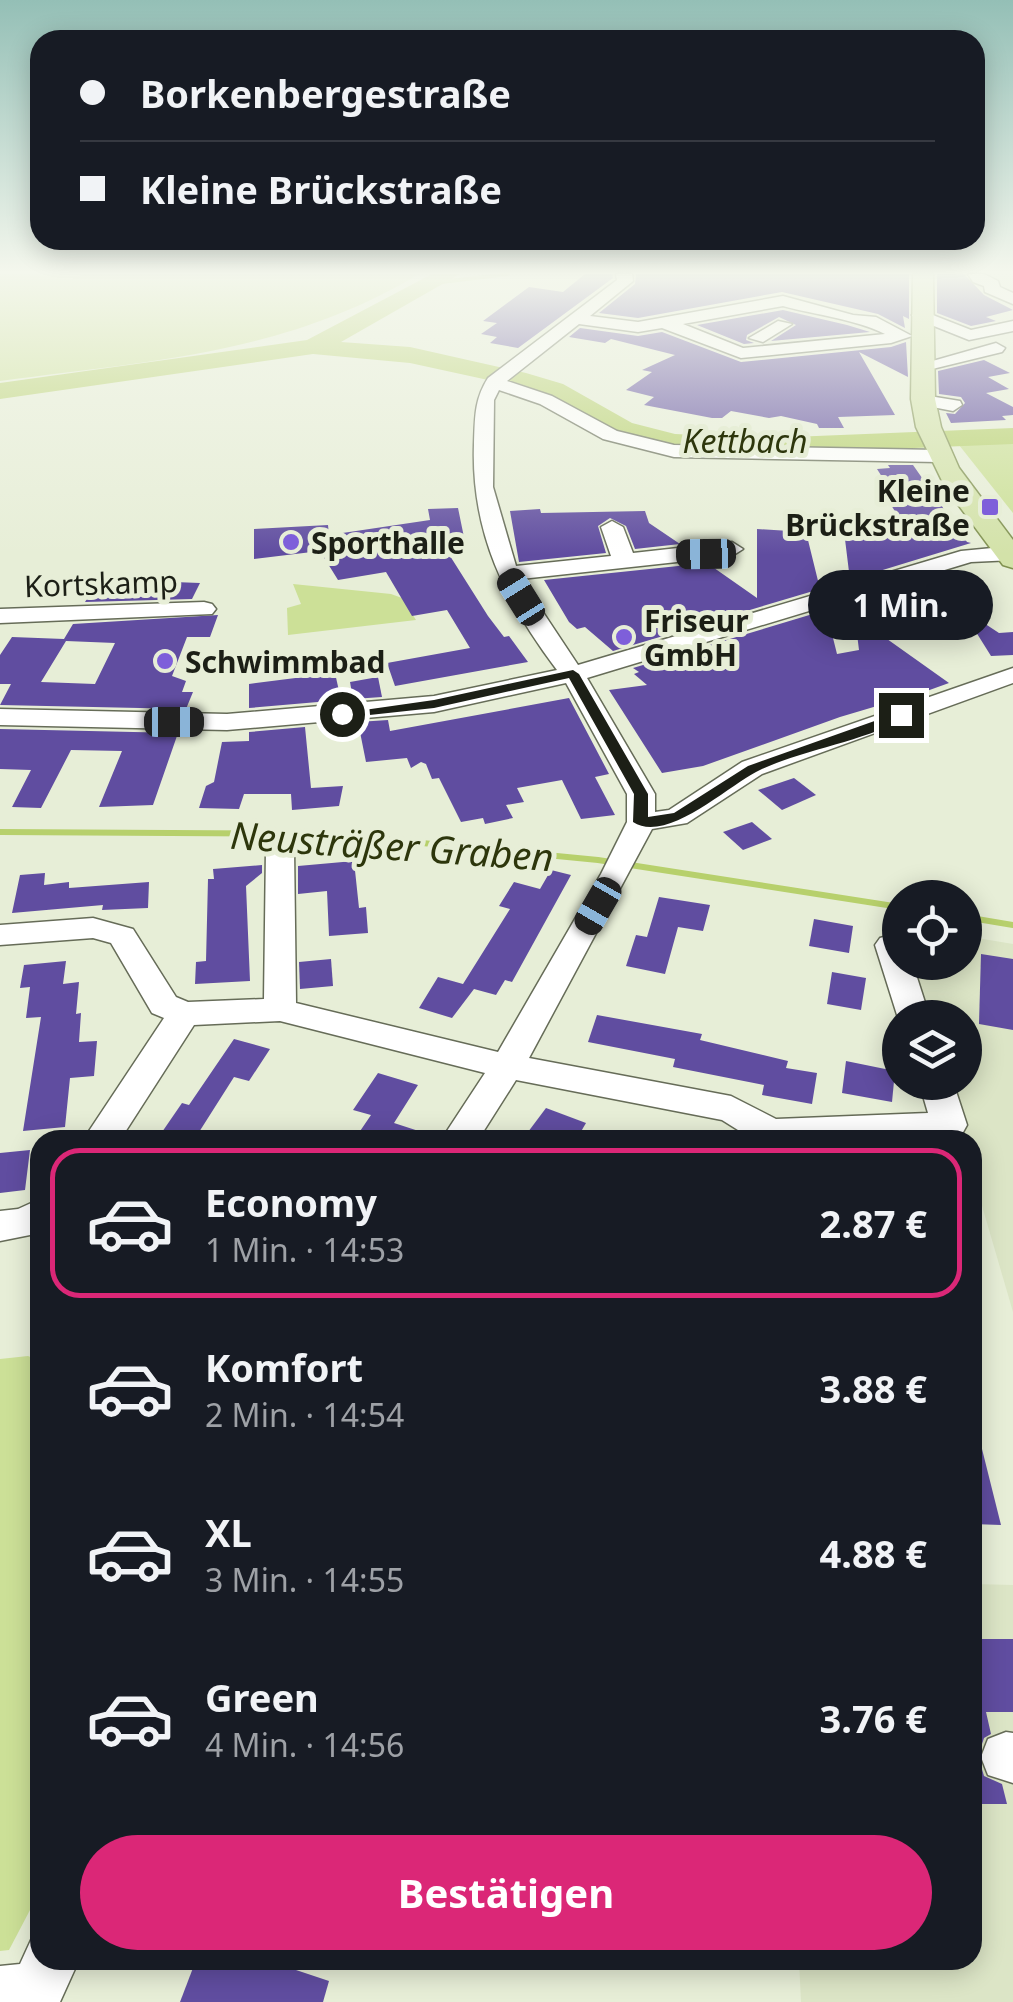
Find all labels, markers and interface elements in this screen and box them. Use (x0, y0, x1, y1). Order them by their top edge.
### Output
text: Borkenbergestraße (140, 67, 511, 119)
text: Kleine Brückstraße (140, 163, 502, 215)
water label: Kettbach (683, 419, 807, 462)
place label: Kleine Brückstraße (785, 470, 970, 545)
marker: Kleine Brückstraße (979, 496, 1001, 518)
place label: Sporthalle (311, 522, 465, 563)
marker: Sporthalle (280, 531, 302, 553)
car (676, 538, 736, 570)
street label: Kortskamp (23, 560, 179, 606)
car (492, 564, 550, 630)
callout: 1 Min. (808, 570, 994, 640)
text: 1 Min. (852, 583, 949, 626)
place label: Friseur GmbH (644, 600, 749, 675)
marker: Friseur GmbH (613, 626, 635, 648)
place label: Schwimmbad (185, 641, 386, 682)
marker: Schwimmbad (154, 650, 176, 672)
route start (320, 692, 365, 737)
route end (879, 693, 924, 738)
car (144, 707, 204, 737)
water label: Neusträßer Graben (229, 808, 555, 882)
car (570, 873, 626, 939)
map controls (882, 880, 982, 1100)
button: locate (882, 880, 982, 980)
button: layers (882, 1000, 982, 1100)
text: Economy (205, 1176, 377, 1228)
icon: car (85, 1178, 175, 1268)
text: 2.87 € (819, 1197, 927, 1249)
text: 1 Min. · 14:53 (205, 1228, 404, 1271)
text: Komfort (205, 1341, 363, 1393)
icon: car (85, 1343, 175, 1433)
text: 3.88 € (819, 1362, 927, 1414)
text: 2 Min. · 14:54 (205, 1393, 404, 1436)
text: XL (205, 1506, 252, 1558)
icon: car (85, 1508, 175, 1598)
text: 4.88 € (819, 1527, 927, 1579)
text: 3 Min. · 14:55 (205, 1558, 404, 1601)
text: Green (205, 1671, 319, 1723)
icon: car (85, 1673, 175, 1763)
text: 3.76 € (819, 1692, 927, 1744)
text: 4 Min. · 14:56 (205, 1723, 404, 1766)
button: Bestätigen (80, 1835, 932, 1950)

